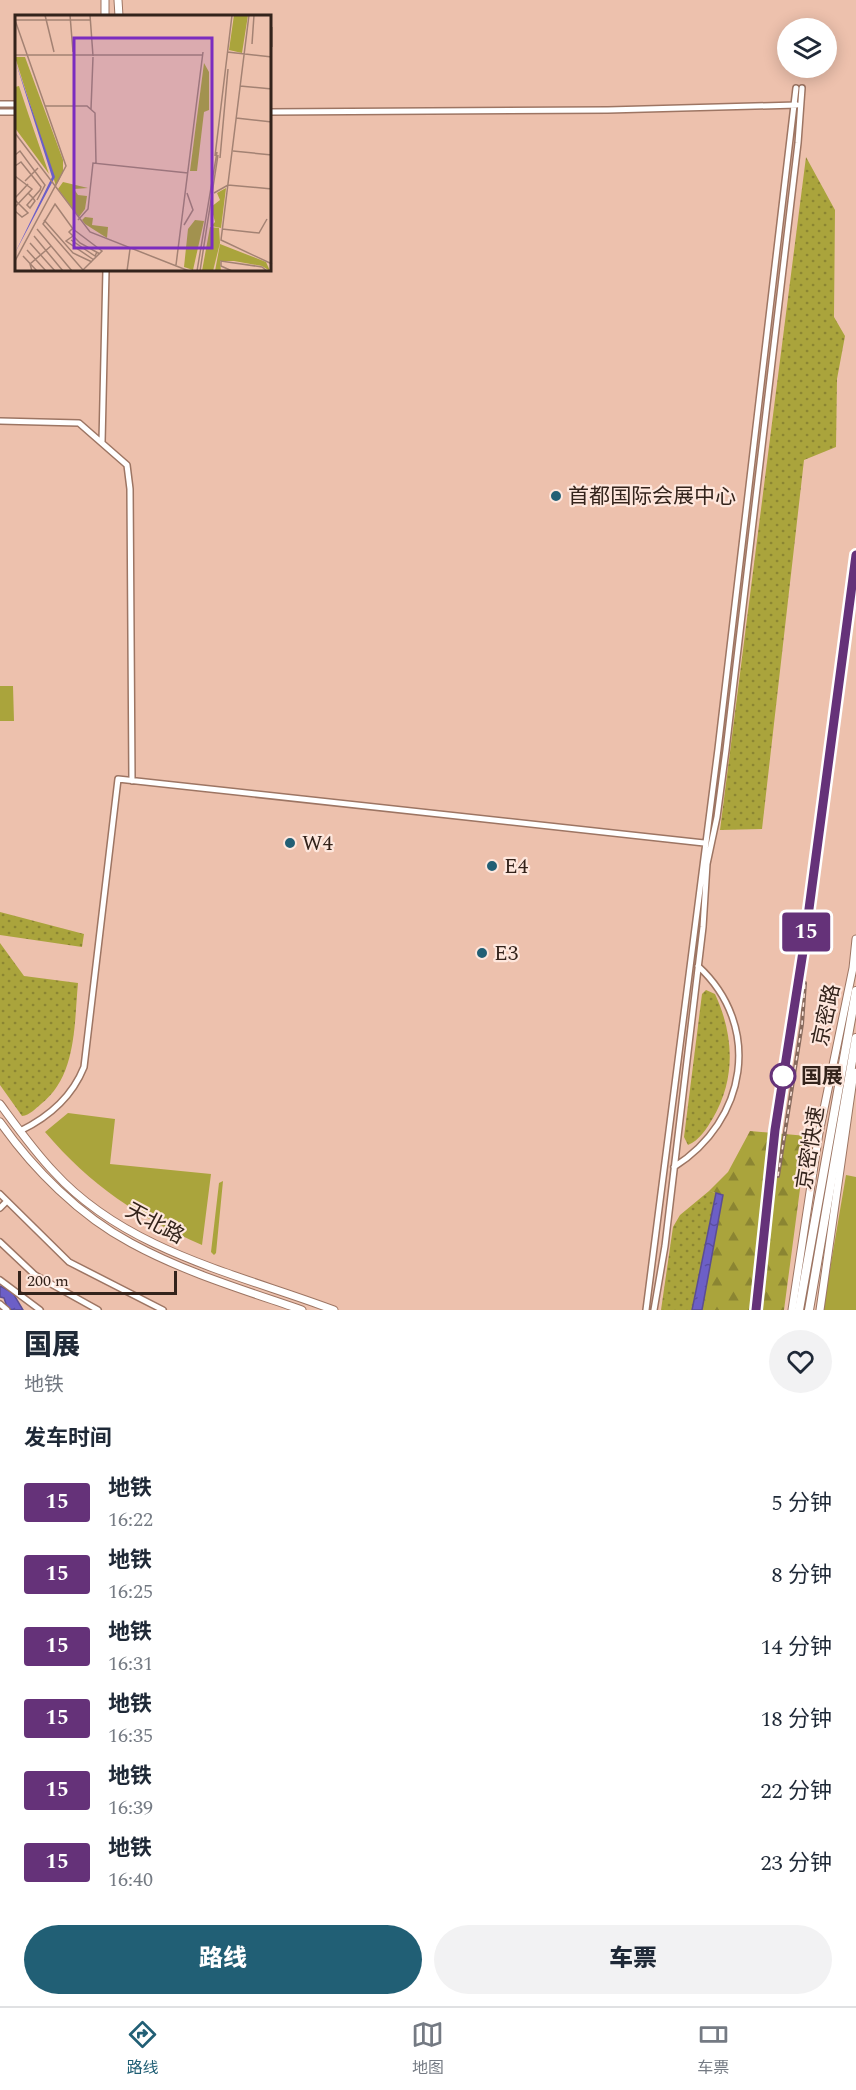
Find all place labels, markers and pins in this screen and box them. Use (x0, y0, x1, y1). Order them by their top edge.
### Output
place label: 首都国际会展中心 (568, 481, 736, 513)
marker: 首都国际会展中心 (549, 489, 563, 503)
place label: W4 (302, 828, 334, 860)
marker: W4 (283, 836, 297, 850)
place label: E4 (504, 851, 529, 883)
marker: E4 (485, 859, 499, 873)
place label: E3 (494, 938, 519, 970)
marker: E3 (475, 946, 489, 960)
place label: 国展 (801, 1061, 843, 1093)
marker: 国展 (770, 1063, 796, 1089)

